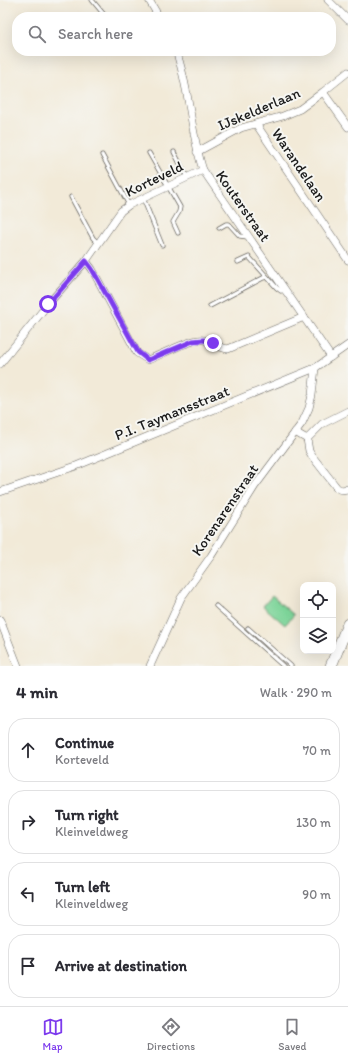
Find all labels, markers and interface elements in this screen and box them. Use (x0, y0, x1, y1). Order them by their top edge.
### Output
search box (12, 12, 336, 56)
icon: search (26, 23, 48, 45)
text: Search here (58, 25, 133, 43)
street label: IJskelderlaan (215, 83, 303, 134)
street label: Warandelaan (268, 125, 330, 205)
street label: Korteveld (122, 157, 186, 201)
street label: Kouterstraat (212, 167, 274, 245)
route start (39, 295, 57, 313)
route end (204, 334, 222, 352)
street label: P.I. Taymansstraat (112, 382, 232, 444)
street label: Korenarenstraat (188, 460, 263, 559)
map controls (300, 582, 336, 654)
button: locate (300, 582, 336, 618)
button: layers (300, 618, 336, 654)
text: 4 min (16, 682, 58, 702)
text: Walk · 290 m (260, 685, 332, 700)
text: Continue (55, 734, 114, 752)
icon: ahead (17, 739, 39, 761)
text: 70 m (303, 743, 331, 758)
text: Korteveld (55, 752, 109, 767)
text: Turn right (55, 806, 119, 824)
icon: right (17, 811, 39, 833)
text: 130 m (296, 815, 331, 830)
text: Kleinveldweg (55, 824, 128, 839)
text: Turn left (55, 878, 110, 896)
icon: left (17, 883, 39, 905)
text: 90 m (302, 887, 331, 902)
text: Kleinveldweg (55, 896, 128, 911)
icon: arrive (17, 955, 39, 977)
text: Arrive at destination (55, 957, 187, 975)
tab: Map (42, 1016, 64, 1053)
tab: Directions (147, 1016, 195, 1053)
tab: Saved (278, 1016, 306, 1053)

